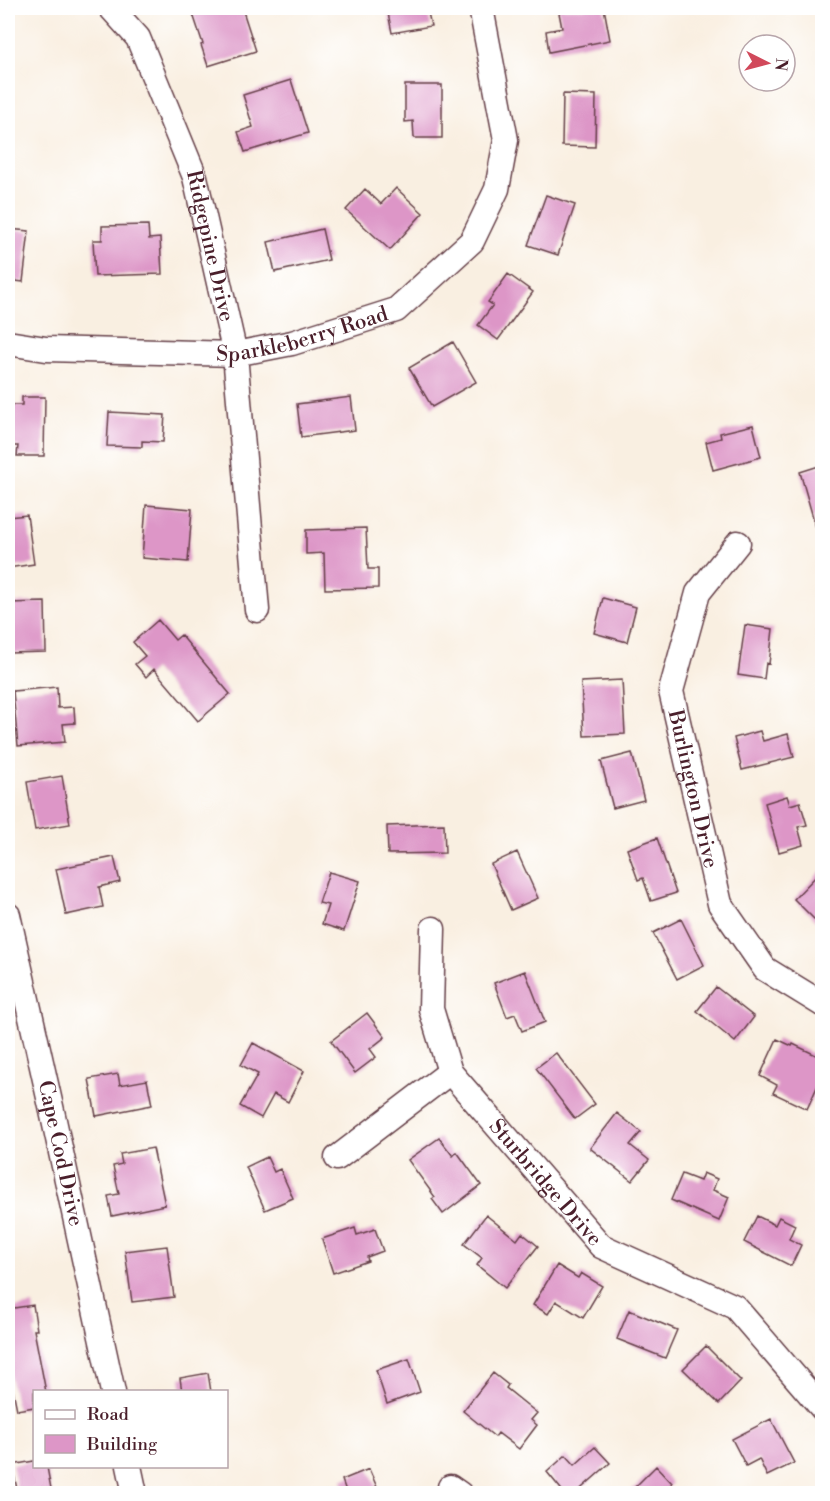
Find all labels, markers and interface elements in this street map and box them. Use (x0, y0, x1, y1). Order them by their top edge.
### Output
north arrow (737, 33, 797, 93)
text: N (770, 57, 792, 72)
street label: Ridgepine Drive (180, 168, 239, 324)
street label: Sparkleberry Road (216, 301, 391, 368)
street label: Burlington Drive (662, 706, 723, 871)
street label: Cape Cod Drive (32, 1078, 89, 1229)
street label: Sturbridge Drive (483, 1114, 607, 1252)
legend (33, 1390, 228, 1468)
text: Road (87, 1403, 130, 1426)
text: Building (86, 1433, 158, 1456)

